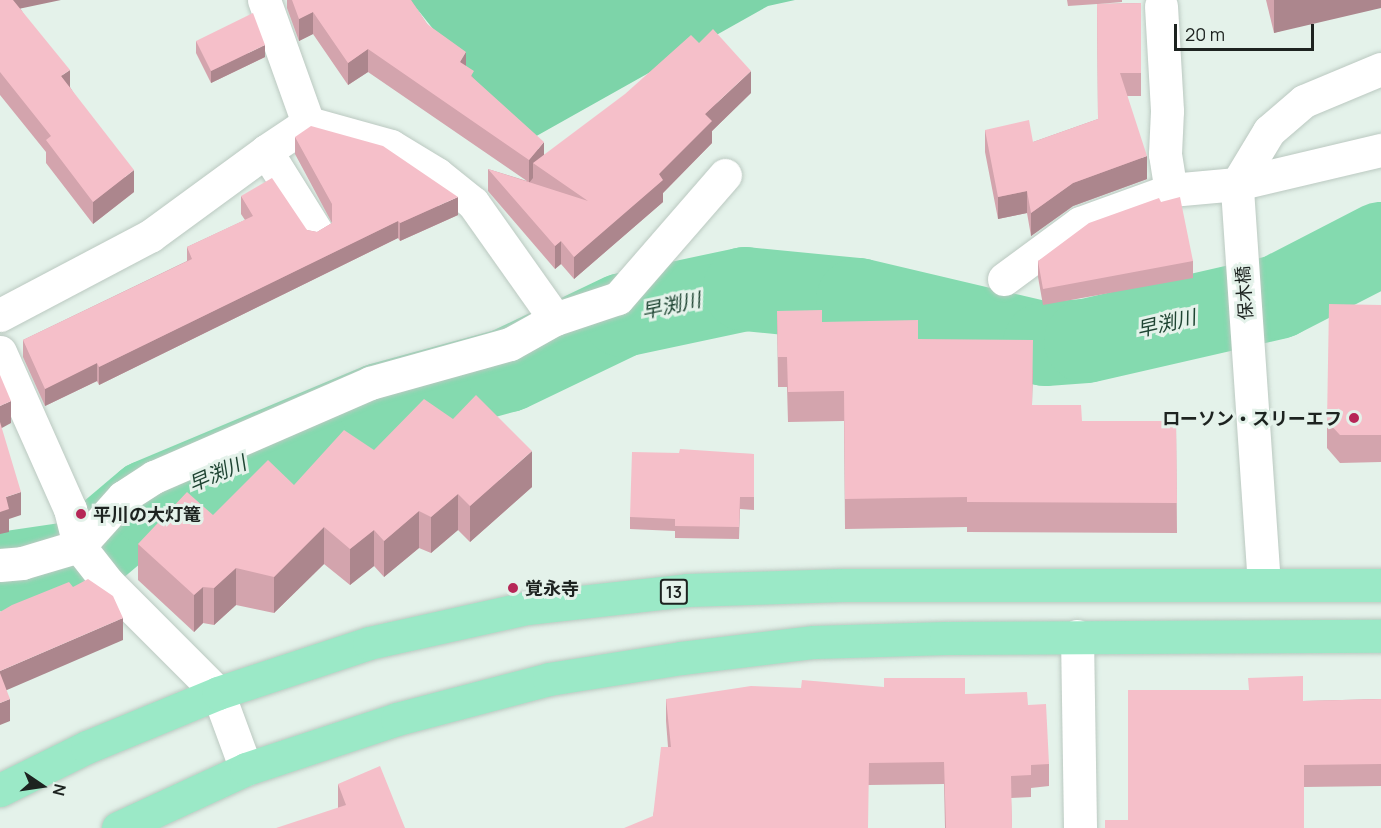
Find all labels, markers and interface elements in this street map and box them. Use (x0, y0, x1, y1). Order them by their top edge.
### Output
scale bar (1177, 12, 1316, 50)
text: 20 m (1185, 22, 1225, 46)
street label: 保木橋 (1231, 265, 1257, 321)
water label: 早渕川 (639, 287, 703, 323)
water label: 早渕川 (1134, 305, 1198, 341)
place label: ローソン・スリーエフ (1162, 407, 1342, 429)
marker: ローソン・スリーエフ (1347, 411, 1361, 425)
water label: 早渕川 (185, 450, 249, 496)
place label: 平川の大灯篭 (93, 503, 201, 525)
marker: 平川の大灯篭 (74, 507, 88, 521)
place label: 覚永寺 (525, 577, 579, 599)
road number: 13 (659, 579, 689, 605)
marker: 覚永寺 (506, 581, 520, 595)
north arrow (12, 756, 72, 816)
text: N (48, 782, 72, 798)

